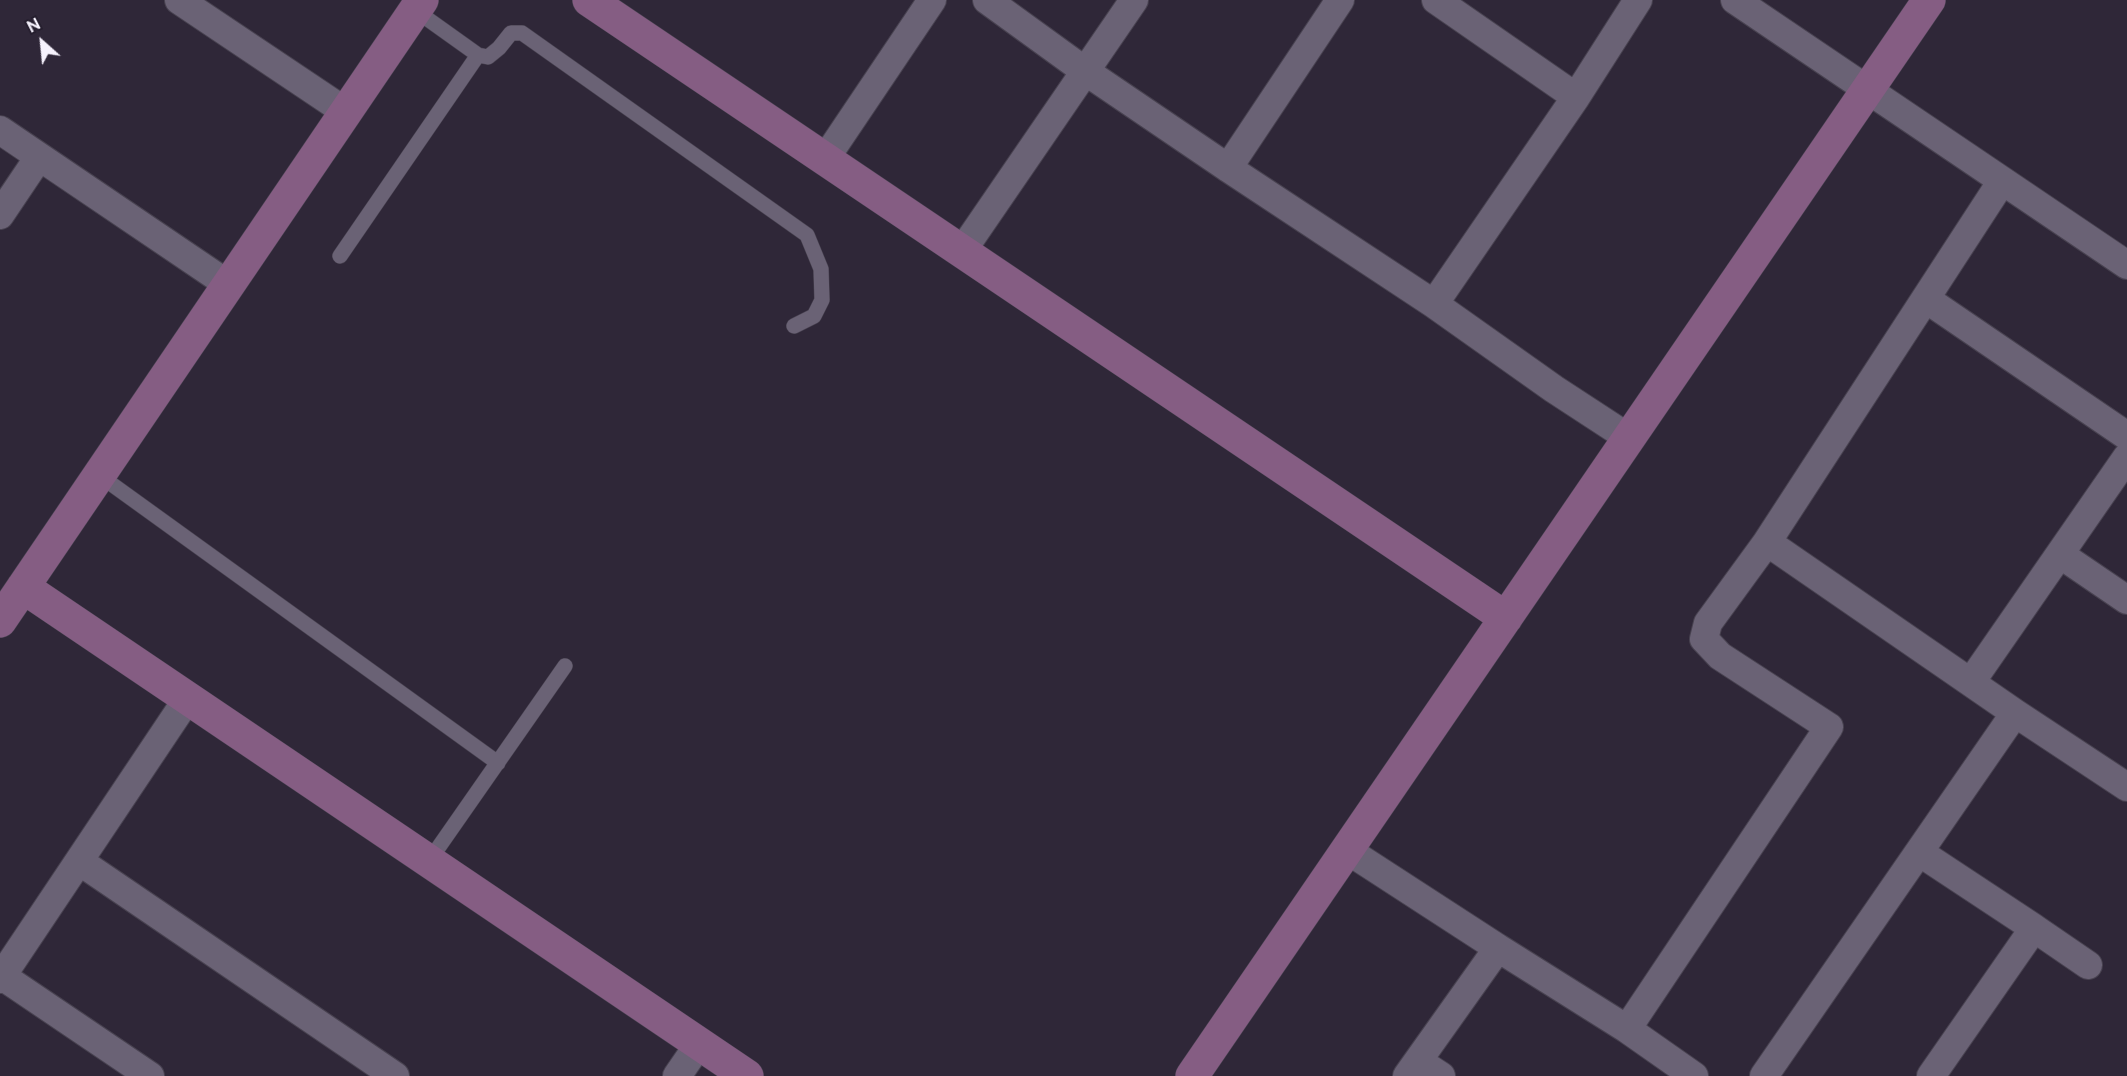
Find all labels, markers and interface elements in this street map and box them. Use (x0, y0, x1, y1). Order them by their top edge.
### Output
north arrow (12, 12, 72, 72)
text: N (24, 14, 43, 37)

